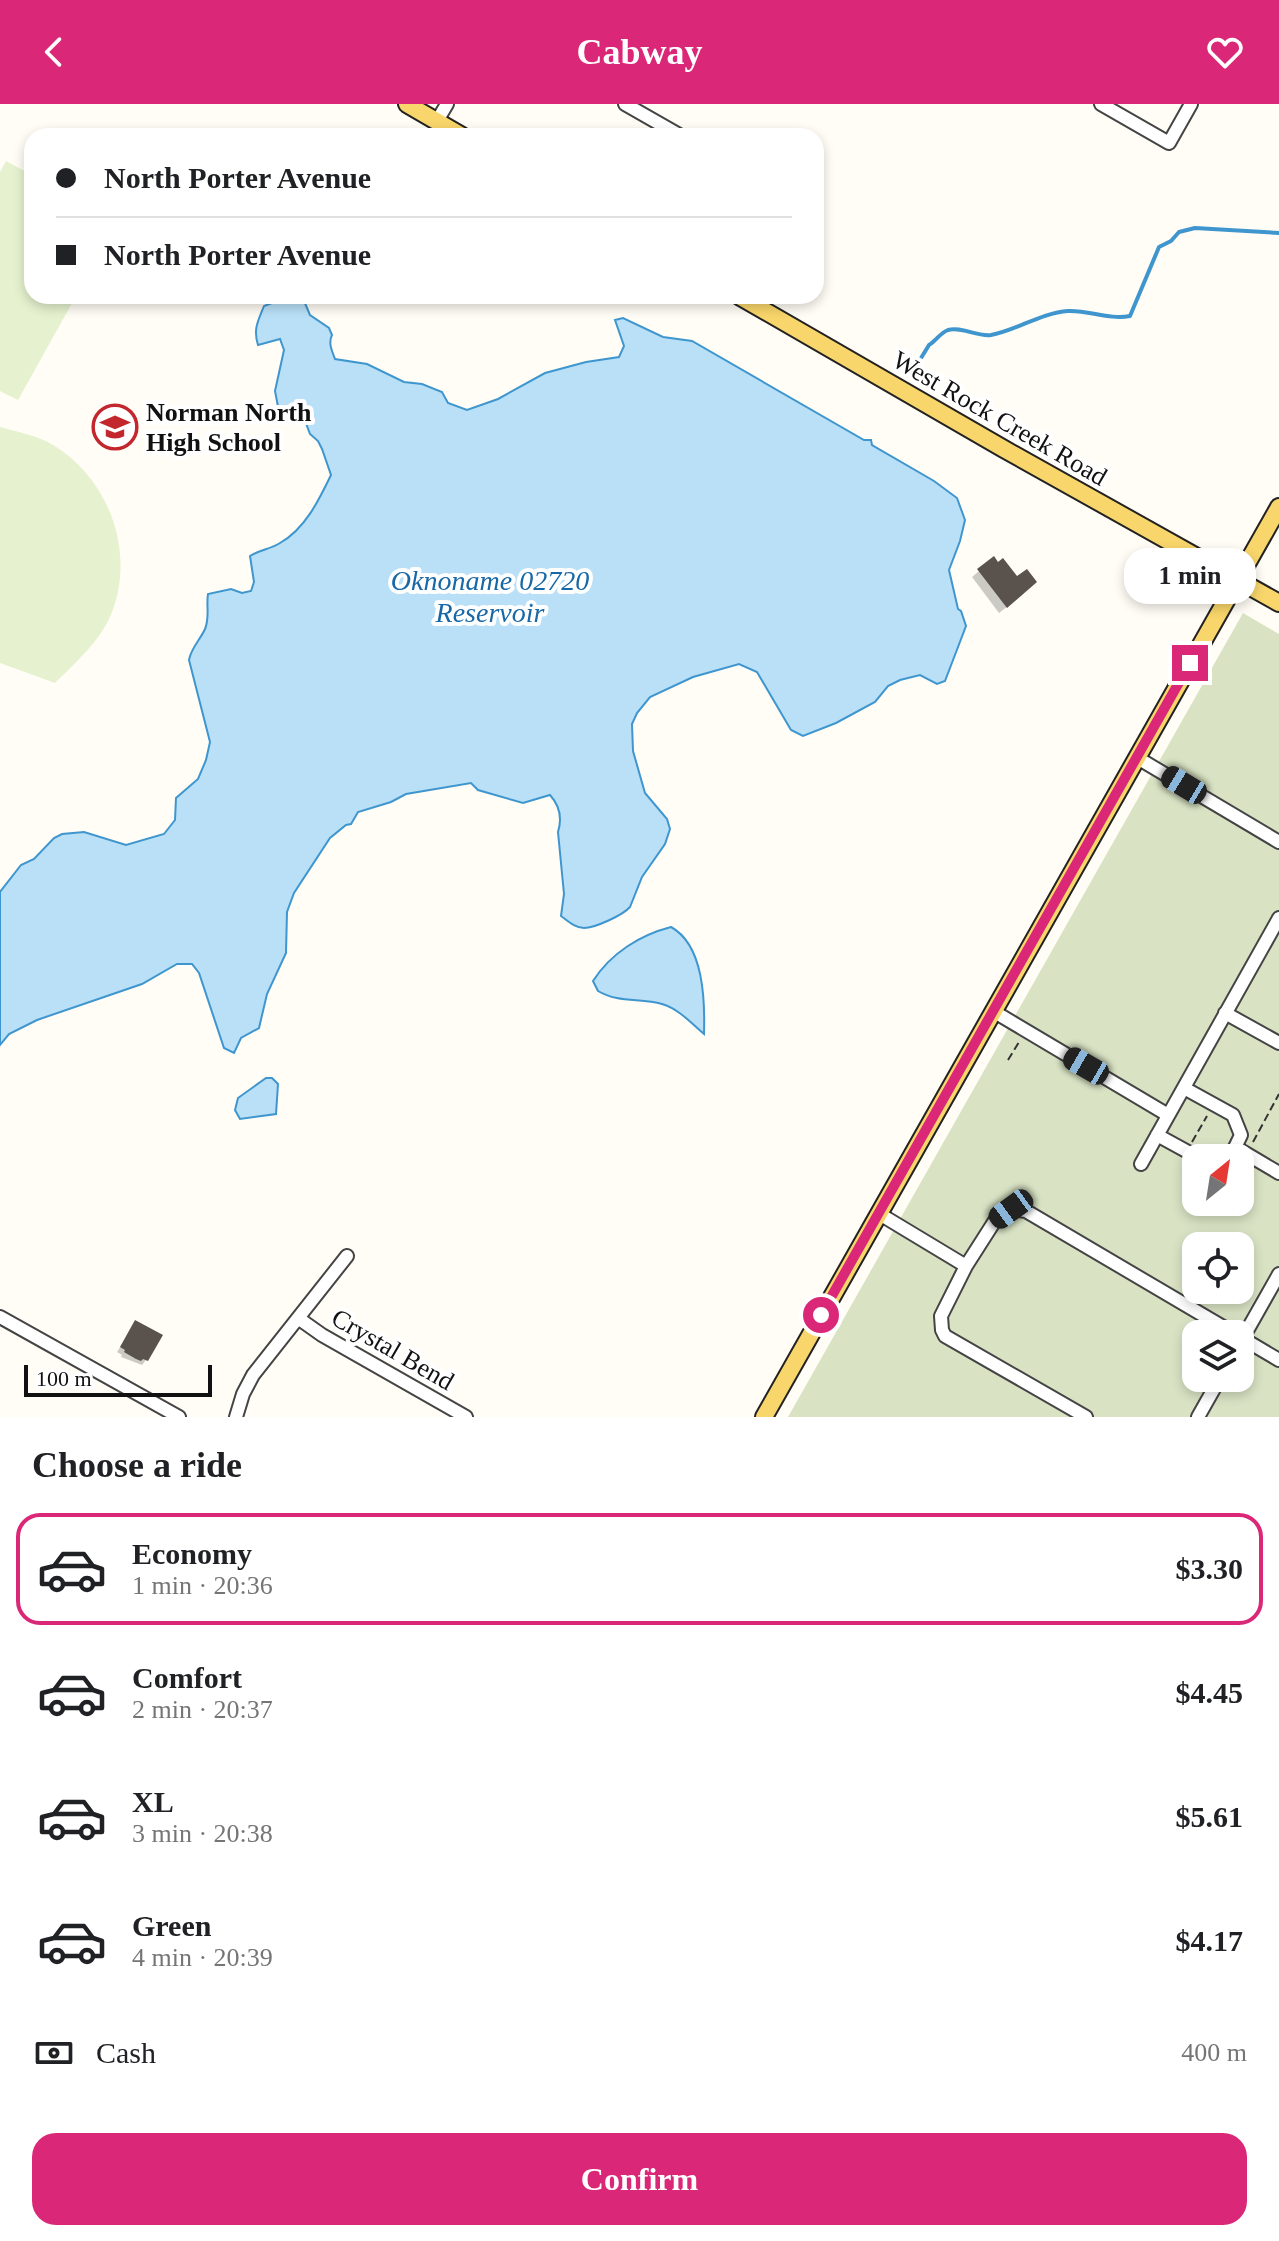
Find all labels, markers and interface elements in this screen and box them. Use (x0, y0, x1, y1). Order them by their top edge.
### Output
icon: back (32, 30, 76, 74)
icon: heart (1203, 30, 1247, 74)
text: Cabway (576, 32, 703, 72)
text: North Porter Avenue (104, 161, 371, 194)
text: North Porter Avenue (104, 238, 371, 271)
street label: West Rock Creek Road (887, 345, 1112, 492)
place label: Norman North High School (146, 398, 312, 457)
school or university icon: Norman North High School (91, 403, 139, 451)
callout: 1 min (1124, 547, 1256, 603)
text: 1 min (1159, 561, 1221, 590)
water label: Oknoname 02720 Reservoir (391, 565, 589, 628)
route end (1172, 645, 1208, 681)
car (1157, 762, 1211, 808)
car (1059, 1044, 1113, 1088)
north arrow (1182, 1144, 1254, 1216)
map controls (1182, 1144, 1254, 1392)
car (985, 1185, 1037, 1233)
button: locate (1182, 1232, 1254, 1304)
route start (803, 1297, 839, 1333)
street label: Crystal Bend (326, 1303, 459, 1396)
button: layers (1182, 1320, 1254, 1392)
scale bar (24, 1361, 212, 1397)
text: 100 m (36, 1366, 92, 1391)
text: Choose a ride (32, 1445, 242, 1485)
icon: car (36, 1533, 108, 1605)
text: Economy (132, 1537, 252, 1570)
text: $3.30 (1176, 1552, 1243, 1585)
text: 1 min · 20:36 (132, 1571, 273, 1600)
icon: car (36, 1657, 108, 1729)
text: Comfort (132, 1661, 242, 1694)
text: $4.45 (1176, 1676, 1243, 1709)
text: 2 min · 20:37 (132, 1695, 273, 1724)
icon: car (36, 1781, 108, 1853)
text: XL (132, 1785, 174, 1818)
text: $5.61 (1176, 1800, 1243, 1833)
text: 3 min · 20:38 (132, 1819, 273, 1848)
icon: car (36, 1905, 108, 1977)
text: Green (132, 1909, 211, 1942)
text: $4.17 (1176, 1924, 1243, 1957)
text: 4 min · 20:39 (132, 1943, 273, 1972)
icon: cash (32, 2031, 76, 2075)
text: Cash (96, 2036, 156, 2069)
text: 400 m (1181, 2038, 1247, 2067)
button: Confirm (32, 2133, 1247, 2225)

